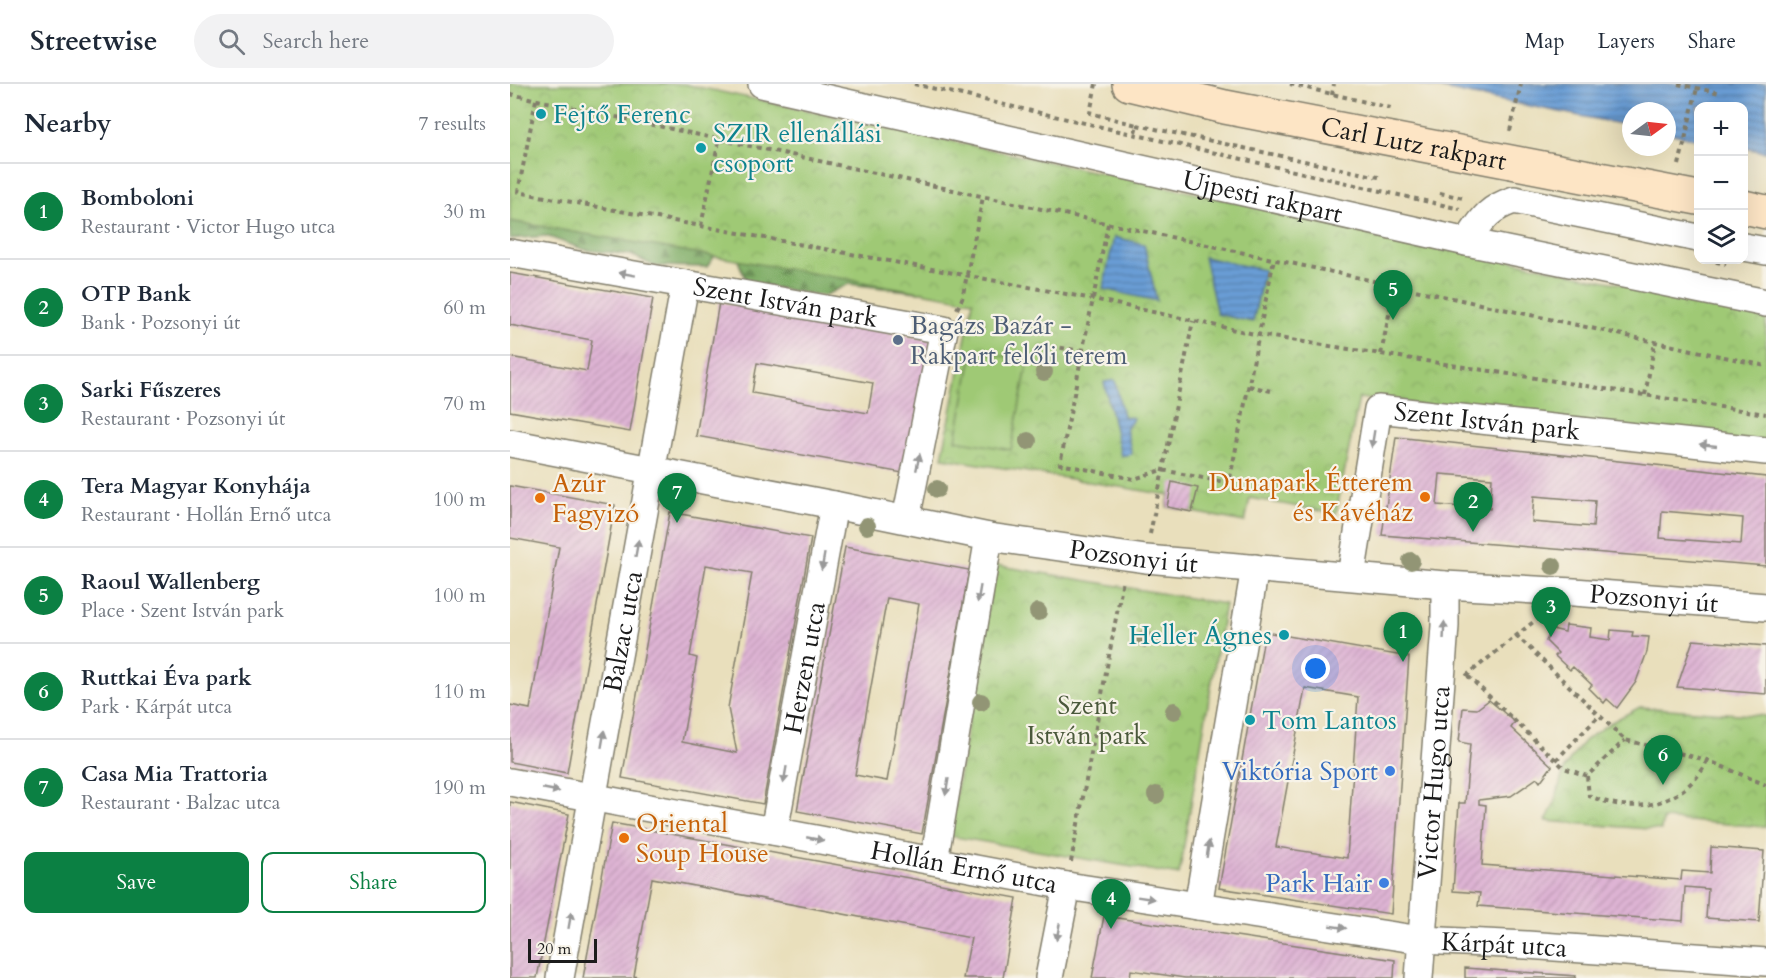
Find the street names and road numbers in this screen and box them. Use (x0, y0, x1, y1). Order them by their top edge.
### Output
street label: Carl Lutz rakpart (1318, 108, 1510, 178)
street label: Újpesti rakpart (1179, 161, 1346, 231)
street label: Szent István park (691, 268, 881, 335)
street label: Szent István park (1392, 393, 1582, 448)
street label: Pozsonyi út (1067, 531, 1199, 581)
street label: Balzac utca (594, 568, 651, 695)
street label: Pozsonyi út (1588, 576, 1719, 621)
street label: Herzen utca (775, 599, 833, 737)
street label: Victor Hugo utca (1409, 684, 1458, 881)
street label: Hollán Ernő utca (868, 832, 1060, 901)
street label: Kárpát utca (1440, 923, 1568, 965)

